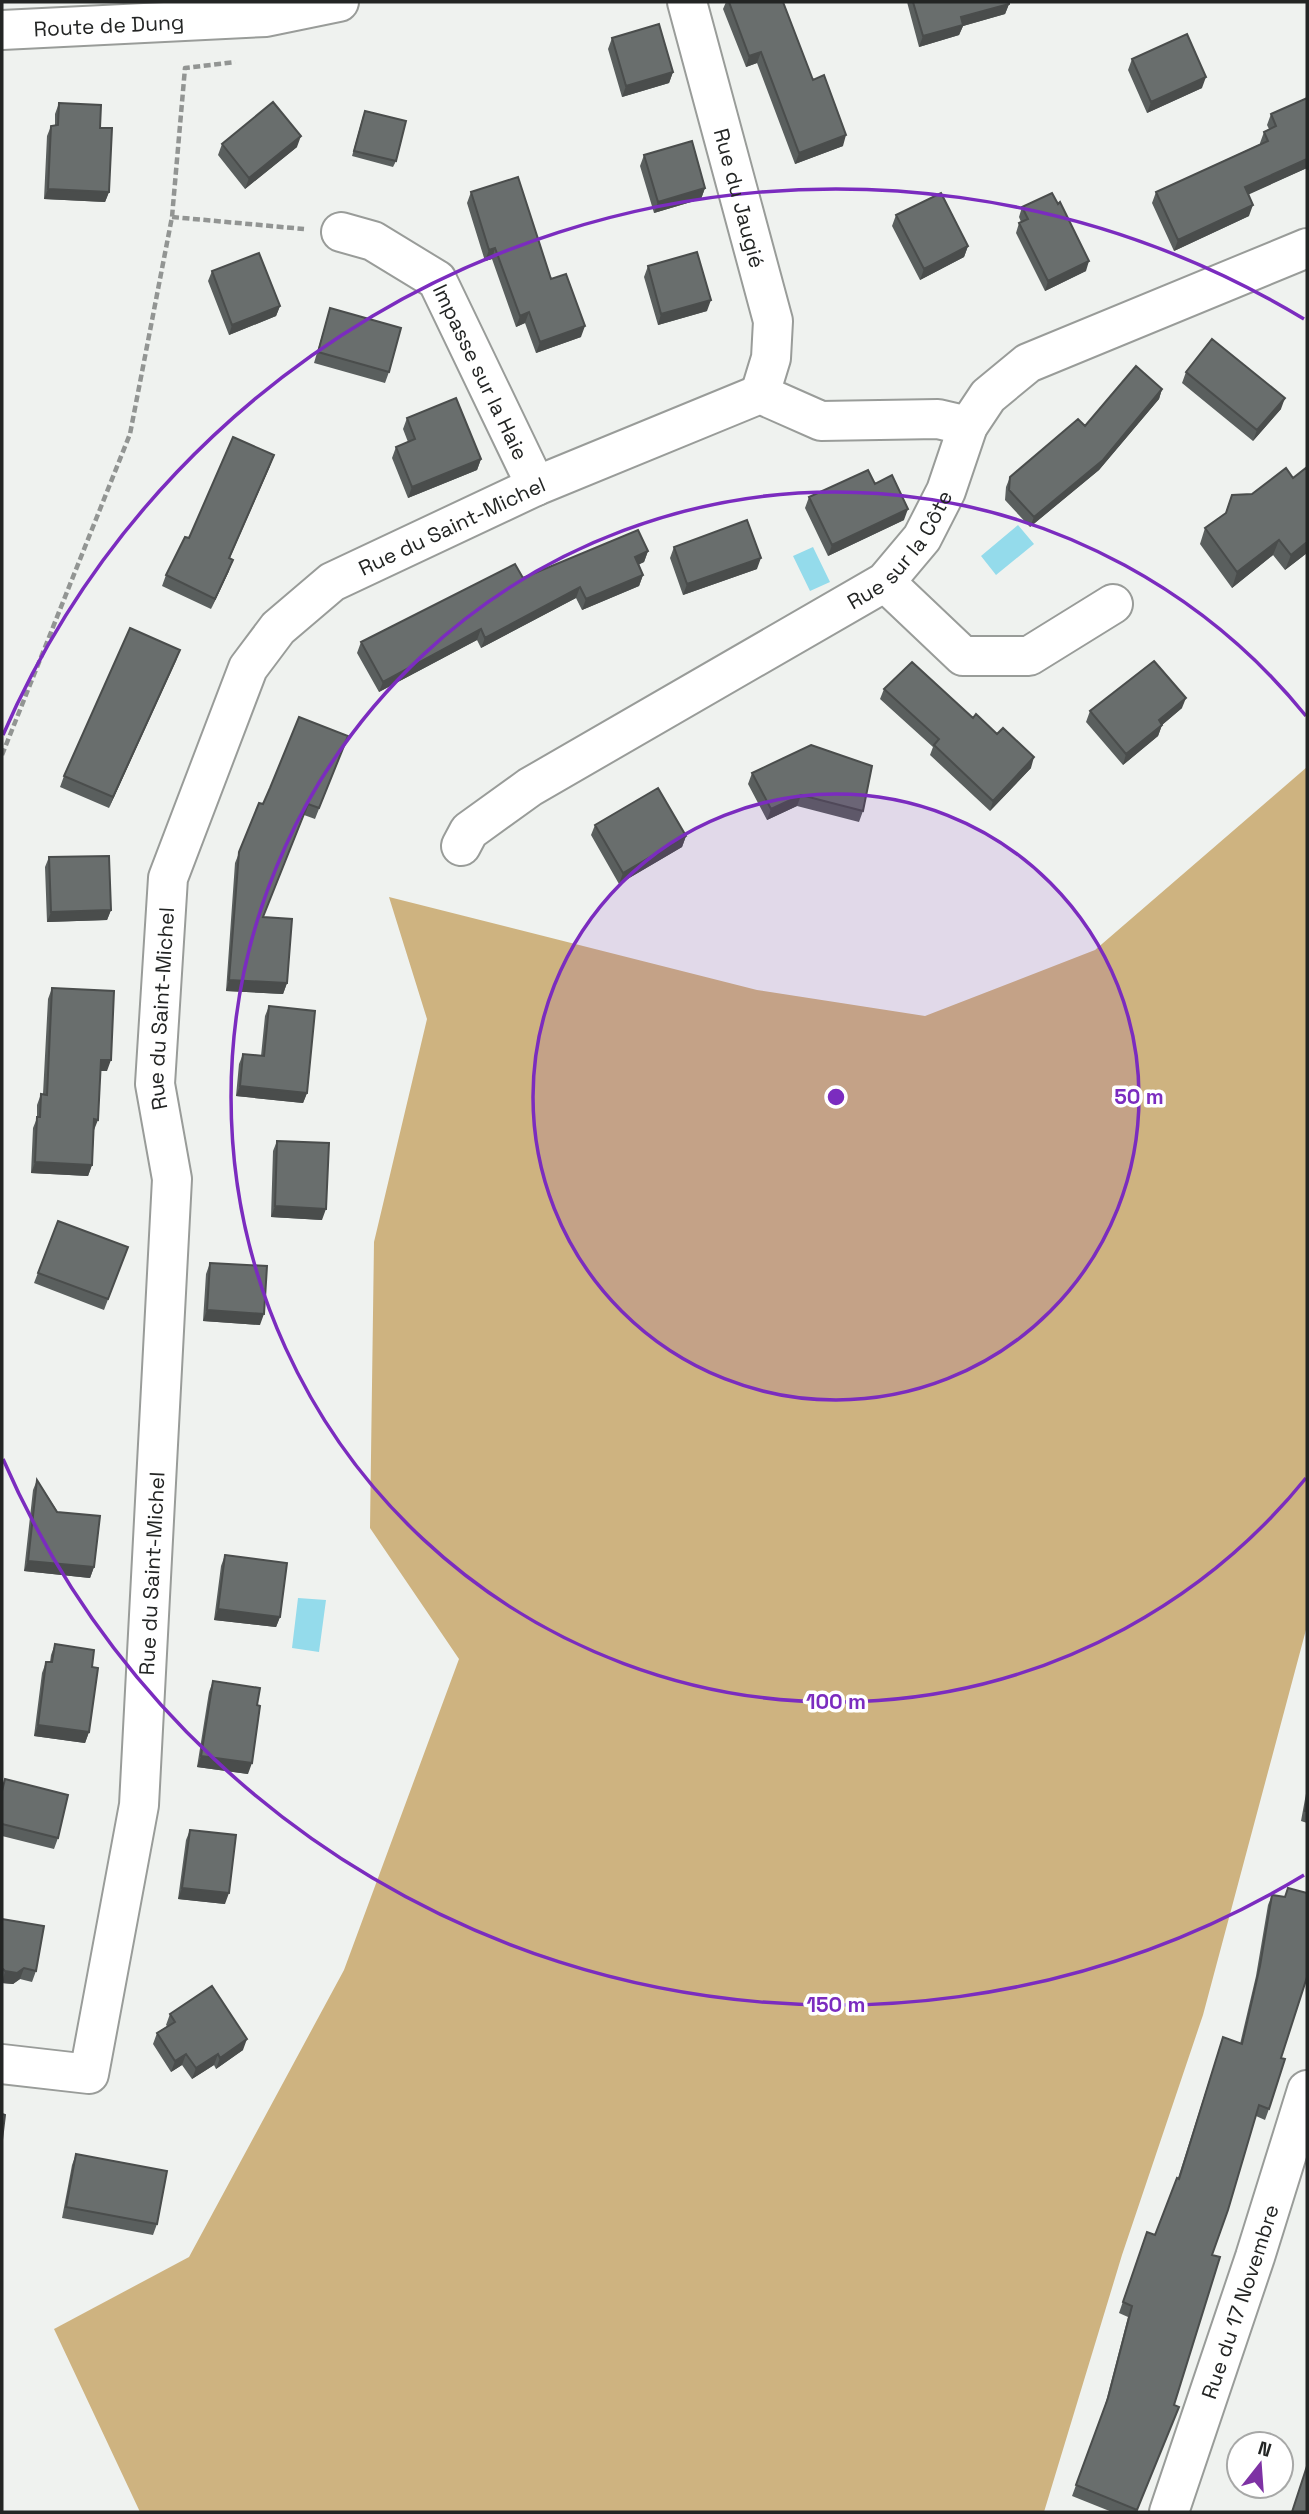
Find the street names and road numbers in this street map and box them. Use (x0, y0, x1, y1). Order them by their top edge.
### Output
street label: Route de Dung (33, 8, 185, 42)
street label: Rue du Jaugié (708, 125, 772, 271)
street label: Impasse sur la Haie (427, 279, 535, 464)
street label: Rue du Saint-Michel (354, 470, 549, 581)
street label: Rue sur la Côte (842, 485, 958, 615)
street label: Rue du Saint-Michel (142, 906, 180, 1112)
street label: Rue du Saint-Michel (132, 1471, 170, 1676)
street label: Rue du 17 Novembre (1195, 2201, 1284, 2402)

